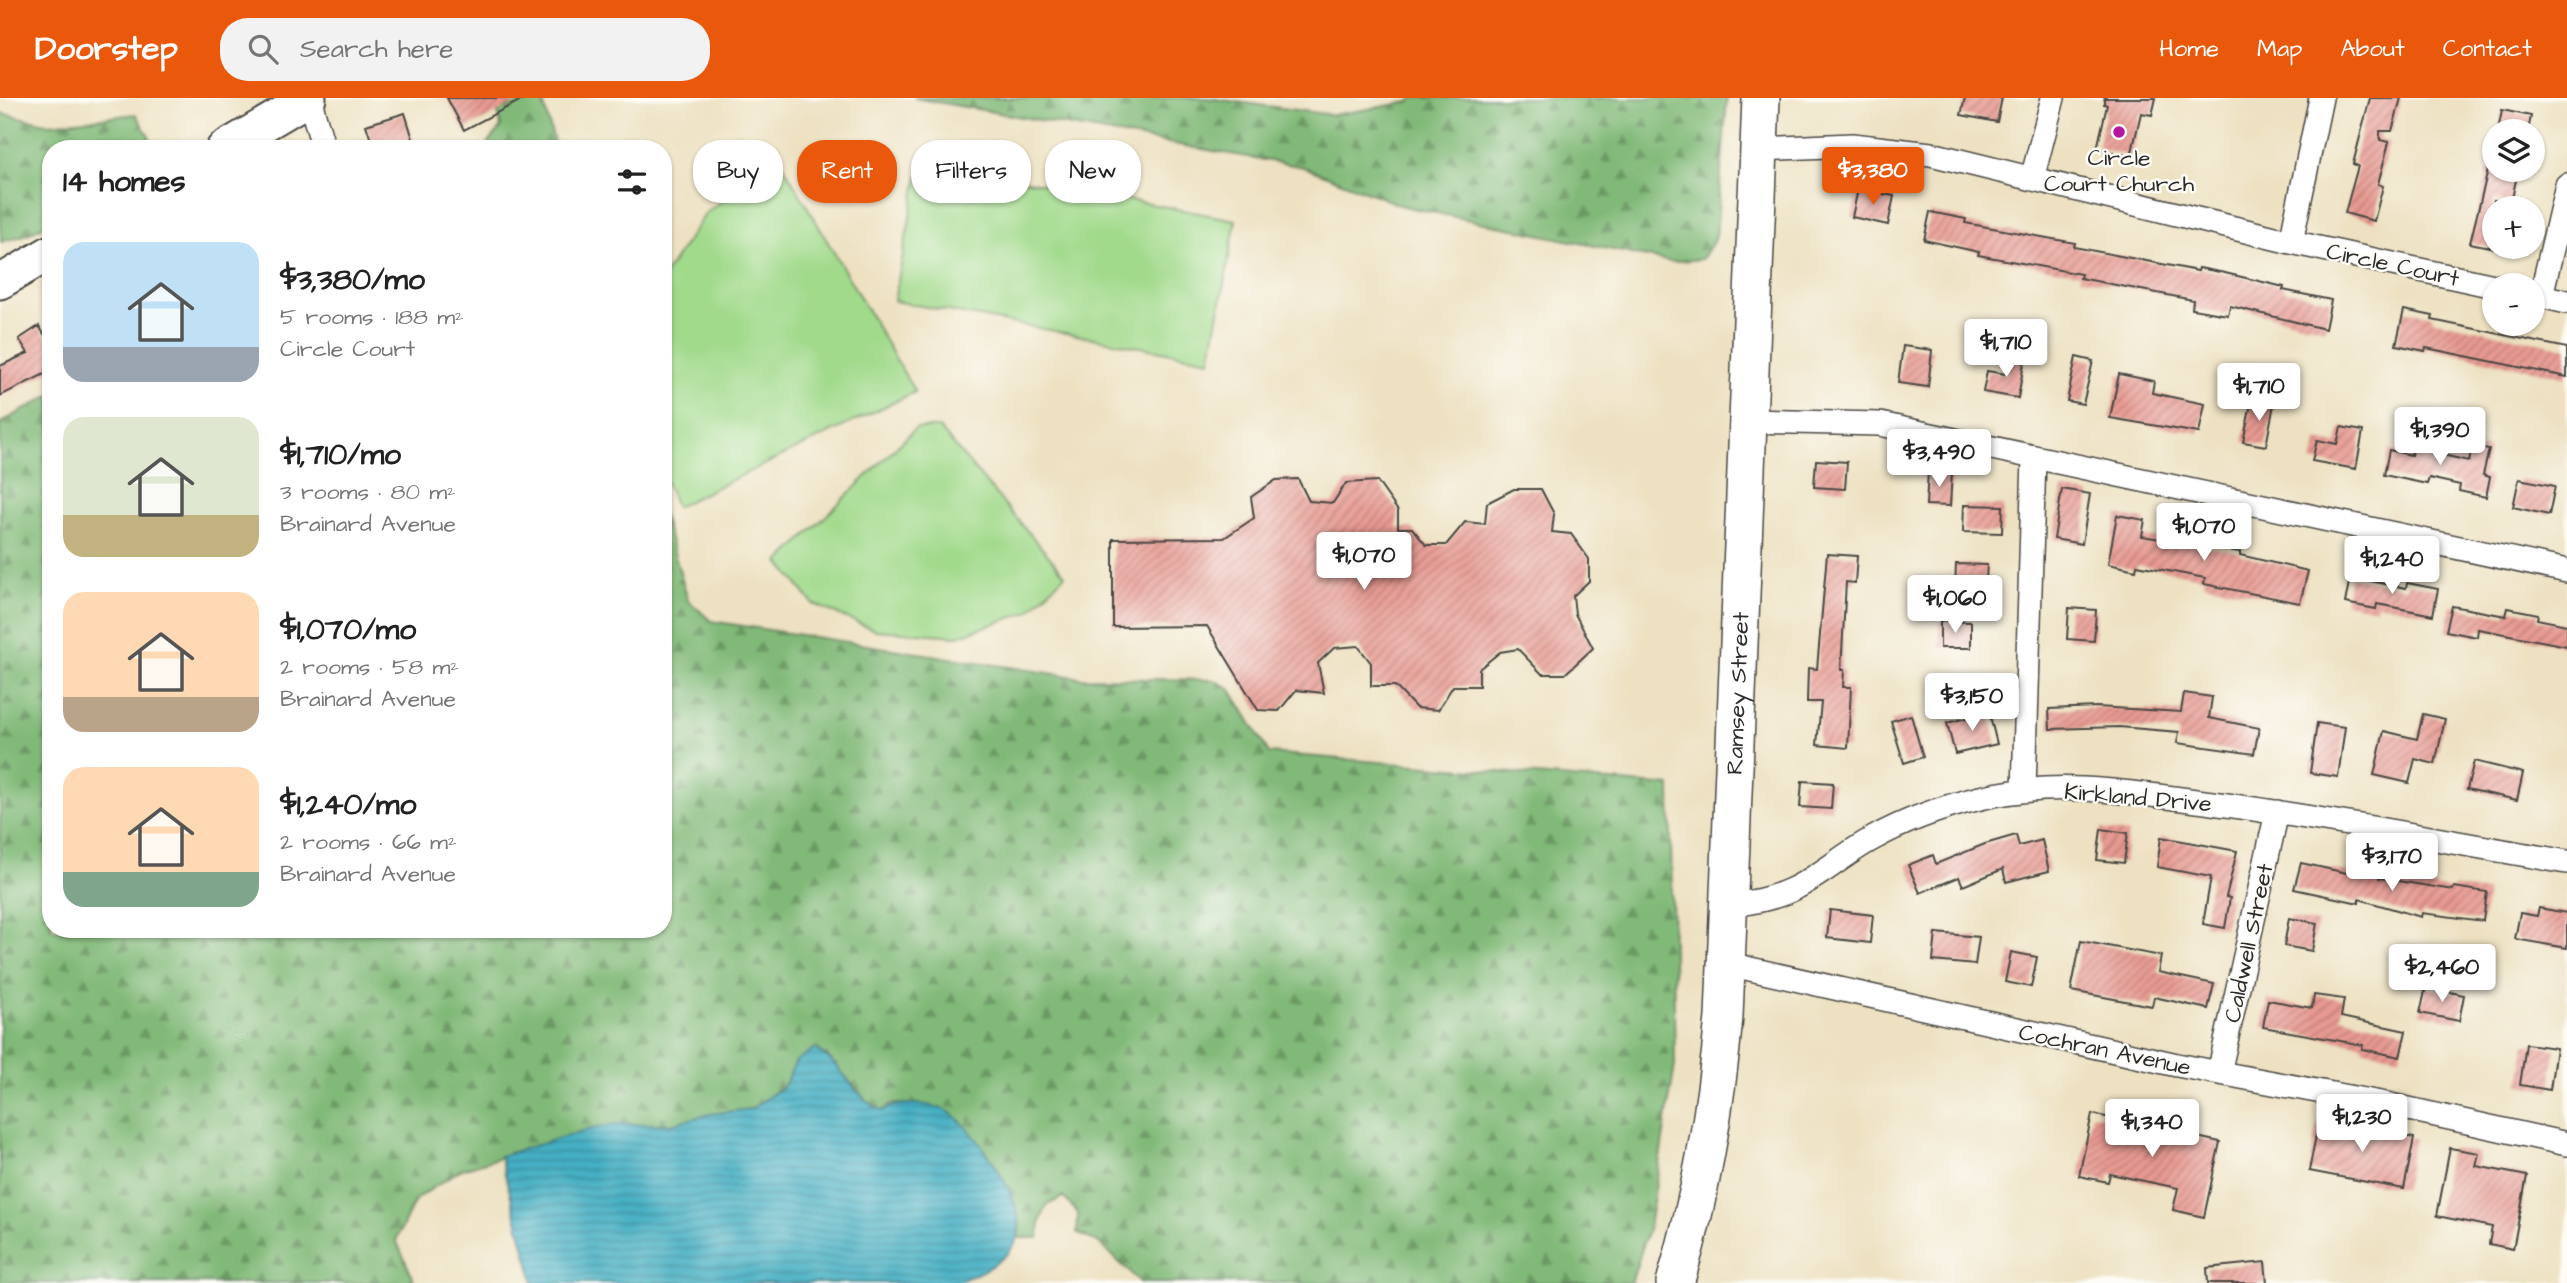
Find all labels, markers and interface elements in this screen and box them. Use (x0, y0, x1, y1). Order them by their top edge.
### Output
search box (220, 18, 710, 81)
text: Doorstep (35, 26, 178, 72)
icon: search (244, 30, 282, 68)
text: Search here (300, 31, 453, 67)
text: Home (2159, 32, 2219, 66)
text: Map (2257, 32, 2302, 66)
text: About (2340, 32, 2405, 66)
text: Contact (2443, 32, 2532, 66)
map controls (2482, 119, 2545, 336)
button: layers (2482, 119, 2545, 182)
marker: Circle Court Church (2111, 124, 2127, 140)
chip: Buy (693, 140, 783, 203)
chip: Rent (797, 140, 897, 203)
chip: Filters (911, 140, 1031, 203)
chip: New (1045, 140, 1141, 203)
place label: Circle Court Church (2044, 142, 2195, 200)
pin: $3,380 (1816, 148, 1930, 207)
text: $3,380 (1838, 154, 1908, 186)
text: 14 homes (63, 161, 186, 203)
icon: filters (613, 163, 651, 201)
button: + (2482, 196, 2545, 259)
street label: Circle Court (2323, 235, 2463, 295)
text: $3,380/mo (280, 259, 425, 301)
icon: home (119, 270, 203, 354)
button: − (2482, 273, 2545, 336)
text: 5 rooms · 188 m² (280, 301, 464, 333)
pin: $1,710 (1949, 320, 2063, 379)
text: $1,710 (1980, 326, 2032, 358)
text: Circle Court (280, 333, 415, 365)
pin: $1,710 (2202, 364, 2316, 423)
text: $1,710 (2233, 370, 2285, 402)
pin: $1,390 (2383, 408, 2497, 467)
text: $1,390 (2410, 414, 2470, 446)
pin: $3,490 (1882, 430, 1996, 489)
text: $1,710/mo (280, 434, 401, 476)
text: $3,490 (1903, 436, 1975, 468)
icon: home (119, 445, 203, 529)
text: 3 rooms · 80 m² (280, 476, 456, 508)
pin: $1,070 (2147, 504, 2261, 563)
text: Brainard Avenue (280, 508, 456, 540)
text: $1,070 (2172, 510, 2236, 542)
pin: $1,070 (1307, 532, 1421, 592)
pin: $1,240 (2335, 536, 2449, 596)
text: $1,070 (1332, 539, 1396, 571)
text: $1,240 (2360, 543, 2424, 575)
pin: $1,060 (1898, 575, 2012, 635)
text: $1,060 (1923, 582, 1987, 614)
text: $1,070/mo (280, 609, 416, 651)
street label: Ramsey Street (1719, 611, 1757, 775)
icon: home (119, 620, 203, 704)
text: 2 rooms · 58 m² (280, 651, 459, 683)
pin: $3,150 (1915, 674, 2029, 733)
text: $3,150 (1941, 680, 2003, 712)
text: Brainard Avenue (280, 683, 456, 715)
street label: Kirkland Drive (2063, 776, 2213, 820)
text: $1,240/mo (280, 784, 416, 826)
icon: home (119, 795, 203, 879)
text: 2 rooms · 66 m² (280, 826, 457, 858)
pin: $3,170 (2335, 834, 2449, 893)
text: $3,170 (2362, 840, 2422, 872)
text: Brainard Avenue (280, 858, 456, 890)
street label: Caldwell Street (2217, 860, 2282, 1026)
pin: $2,460 (2385, 944, 2499, 1004)
text: $2,460 (2405, 951, 2479, 983)
street label: Cochran Avenue (2016, 1016, 2194, 1084)
pin: $1,230 (2305, 1094, 2419, 1154)
pin: $1,340 (2095, 1100, 2209, 1159)
text: $1,230 (2332, 1101, 2392, 1133)
text: $1,340 (2121, 1106, 2183, 1138)

